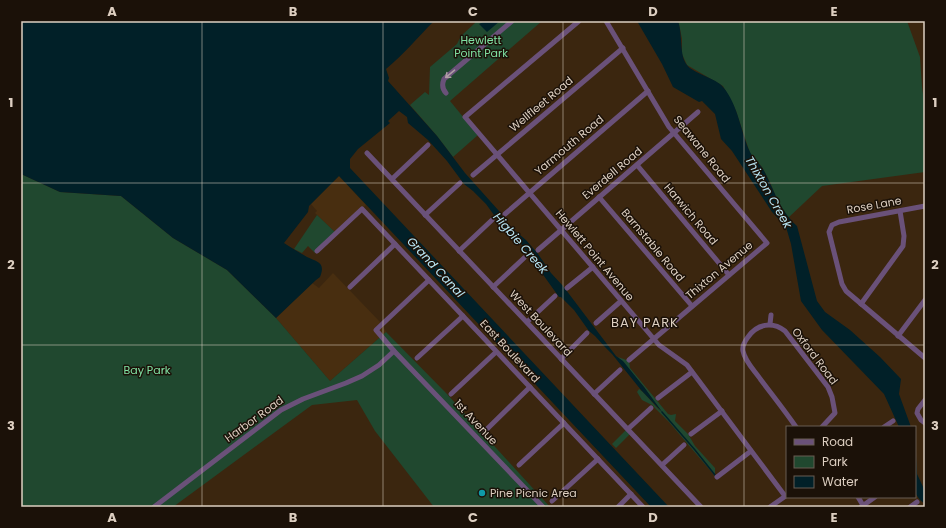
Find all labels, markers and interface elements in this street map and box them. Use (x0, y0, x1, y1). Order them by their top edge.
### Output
text: A (107, 2, 117, 21)
text: B (289, 2, 298, 21)
text: C (468, 2, 478, 21)
text: D (648, 2, 658, 21)
text: E (830, 2, 838, 21)
park label: Hewlett Point Park (454, 32, 508, 61)
one-way arrow (445, 69, 456, 78)
street label: Wellfleet Road (506, 73, 576, 135)
text: 1 (9, 93, 13, 112)
text: 1 (933, 93, 937, 112)
street label: Yarmouth Road (531, 111, 607, 179)
street label: Seawane Road (670, 112, 734, 186)
street label: Everdell Road (579, 143, 645, 203)
water label: Thixton Creek (741, 153, 797, 232)
street label: Harwich Road (660, 180, 722, 248)
street label: Rose Lane (845, 192, 903, 218)
street label: Barnstable Road (618, 205, 688, 285)
street label: Hewlett Point Avenue (552, 206, 638, 304)
water label: Higbie Creek (490, 209, 553, 278)
water label: Grand Canal (403, 233, 469, 301)
street label: Thixton Avenue (682, 237, 756, 303)
text: 2 (7, 255, 15, 274)
text: 2 (931, 255, 939, 274)
street label: West Boulevard (506, 286, 576, 360)
district label: BAY PARK (611, 313, 679, 332)
street label: East Boulevard (476, 316, 544, 386)
street label: Oxford Road (788, 324, 842, 388)
park label: Bay Park (124, 362, 171, 378)
street label: Harbor Road (221, 392, 287, 446)
street label: 1st Avenue (451, 396, 502, 449)
text: 3 (7, 416, 15, 435)
text: 3 (931, 416, 939, 435)
legend (786, 426, 916, 498)
text: Road (822, 433, 853, 450)
text: Park (822, 453, 849, 470)
text: Water (822, 473, 859, 490)
place label: Pine Picnic Area (490, 485, 577, 501)
marker: Pine Picnic Area (477, 488, 487, 498)
text: A (107, 508, 117, 527)
text: B (289, 508, 298, 527)
text: C (468, 508, 478, 527)
text: D (648, 508, 658, 527)
text: E (830, 508, 838, 527)

